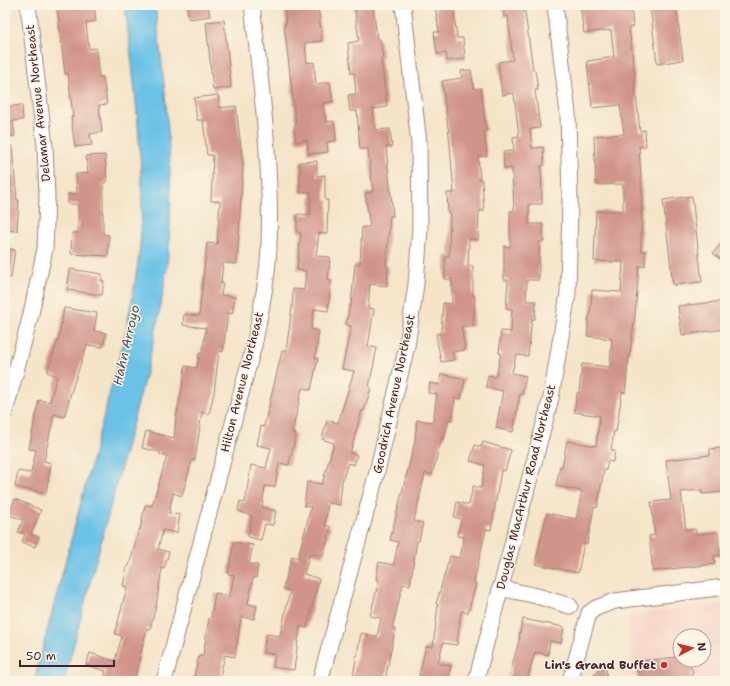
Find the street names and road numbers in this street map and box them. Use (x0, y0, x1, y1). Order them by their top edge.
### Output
street label: Delamar Avenue Northeast (22, 24, 54, 182)
street label: Hilton Avenue Northeast (217, 310, 267, 454)
street label: Goodrich Avenue Northeast (369, 313, 419, 475)
street label: Douglas MacArthur Road Northeast (493, 383, 559, 591)

